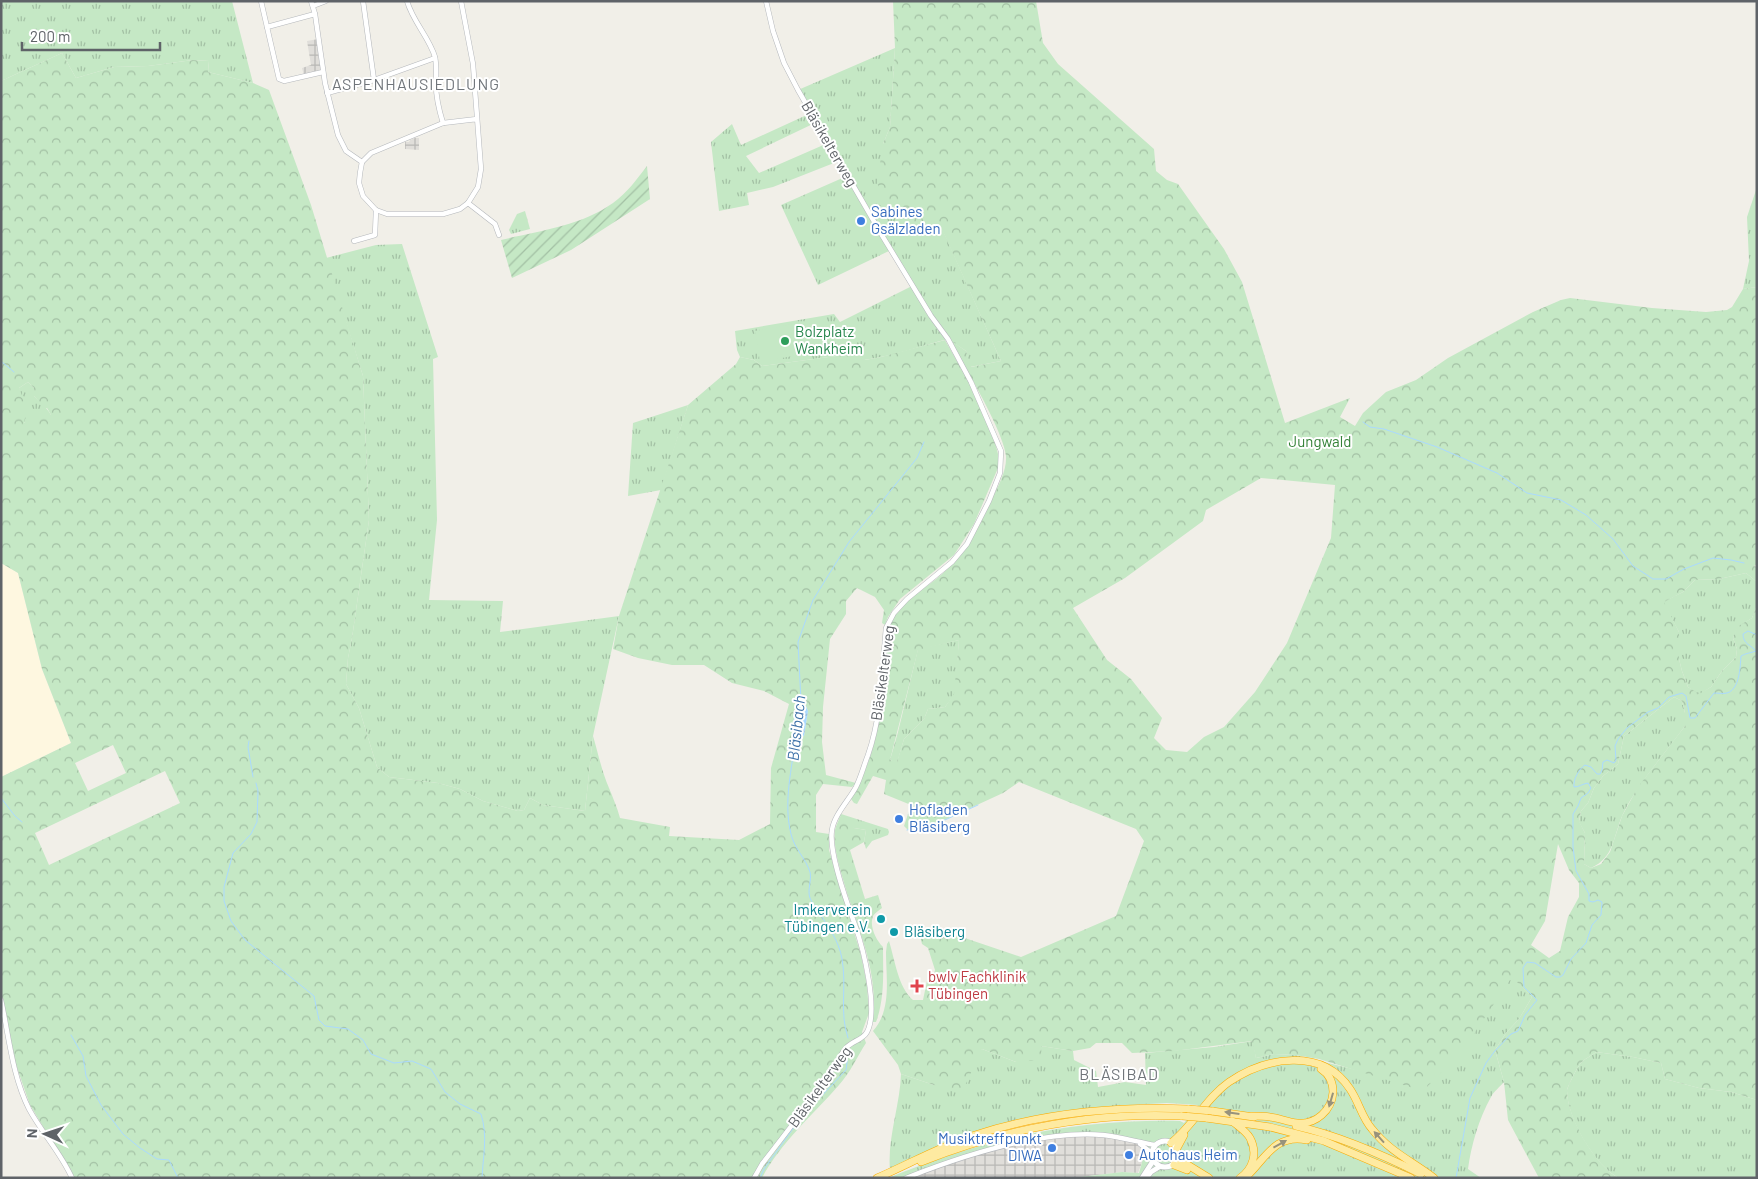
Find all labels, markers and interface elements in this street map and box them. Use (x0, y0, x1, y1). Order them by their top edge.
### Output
scale bar (22, 20, 160, 52)
text: 200 m (30, 27, 70, 45)
district label: ASPENHAUSIEDLUNG (332, 74, 500, 93)
street label: Bläsikelterweg (798, 97, 862, 190)
place label: Sabines Gsälzladen (871, 202, 941, 237)
marker: Sabines Gsälzladen (855, 215, 867, 227)
place label: Bolzplatz Wankheim (795, 322, 863, 357)
marker: Bolzplatz Wankheim (779, 335, 791, 347)
park label: Jungwald (1289, 432, 1351, 450)
street label: Bläsikelterweg (866, 624, 898, 722)
water label: Bläsibach (783, 694, 808, 762)
place label: Hofladen Bläsiberg (909, 800, 970, 835)
marker: Hofladen Bläsiberg (893, 813, 905, 825)
place label: Imkerverein Tübingen e.V. (784, 900, 871, 935)
marker: Imkerverein Tübingen e.V. (875, 913, 887, 925)
place label: Bläsiberg (904, 922, 965, 940)
marker: Bläsiberg (888, 926, 900, 938)
place label: bwlv Fachklinik Tübingen (928, 967, 1027, 1002)
marker: bwlv Fachklinik Tübingen (910, 979, 924, 993)
street label: Bläsikelterweg (784, 1042, 855, 1131)
district label: BLÄSIBAD (1079, 1064, 1159, 1083)
one-way arrow (1326, 1093, 1334, 1108)
north arrow (20, 1109, 70, 1159)
one-way arrow (1223, 1109, 1239, 1117)
text: N (23, 1128, 40, 1138)
place label: Musiktreffpunkt DIWA (938, 1129, 1042, 1164)
one-way arrow (1373, 1132, 1385, 1144)
one-way arrow (1272, 1140, 1287, 1148)
marker: Musiktreffpunkt DIWA (1046, 1142, 1058, 1154)
place label: Autohaus Heim (1139, 1145, 1238, 1163)
marker: Autohaus Heim (1123, 1149, 1135, 1161)

